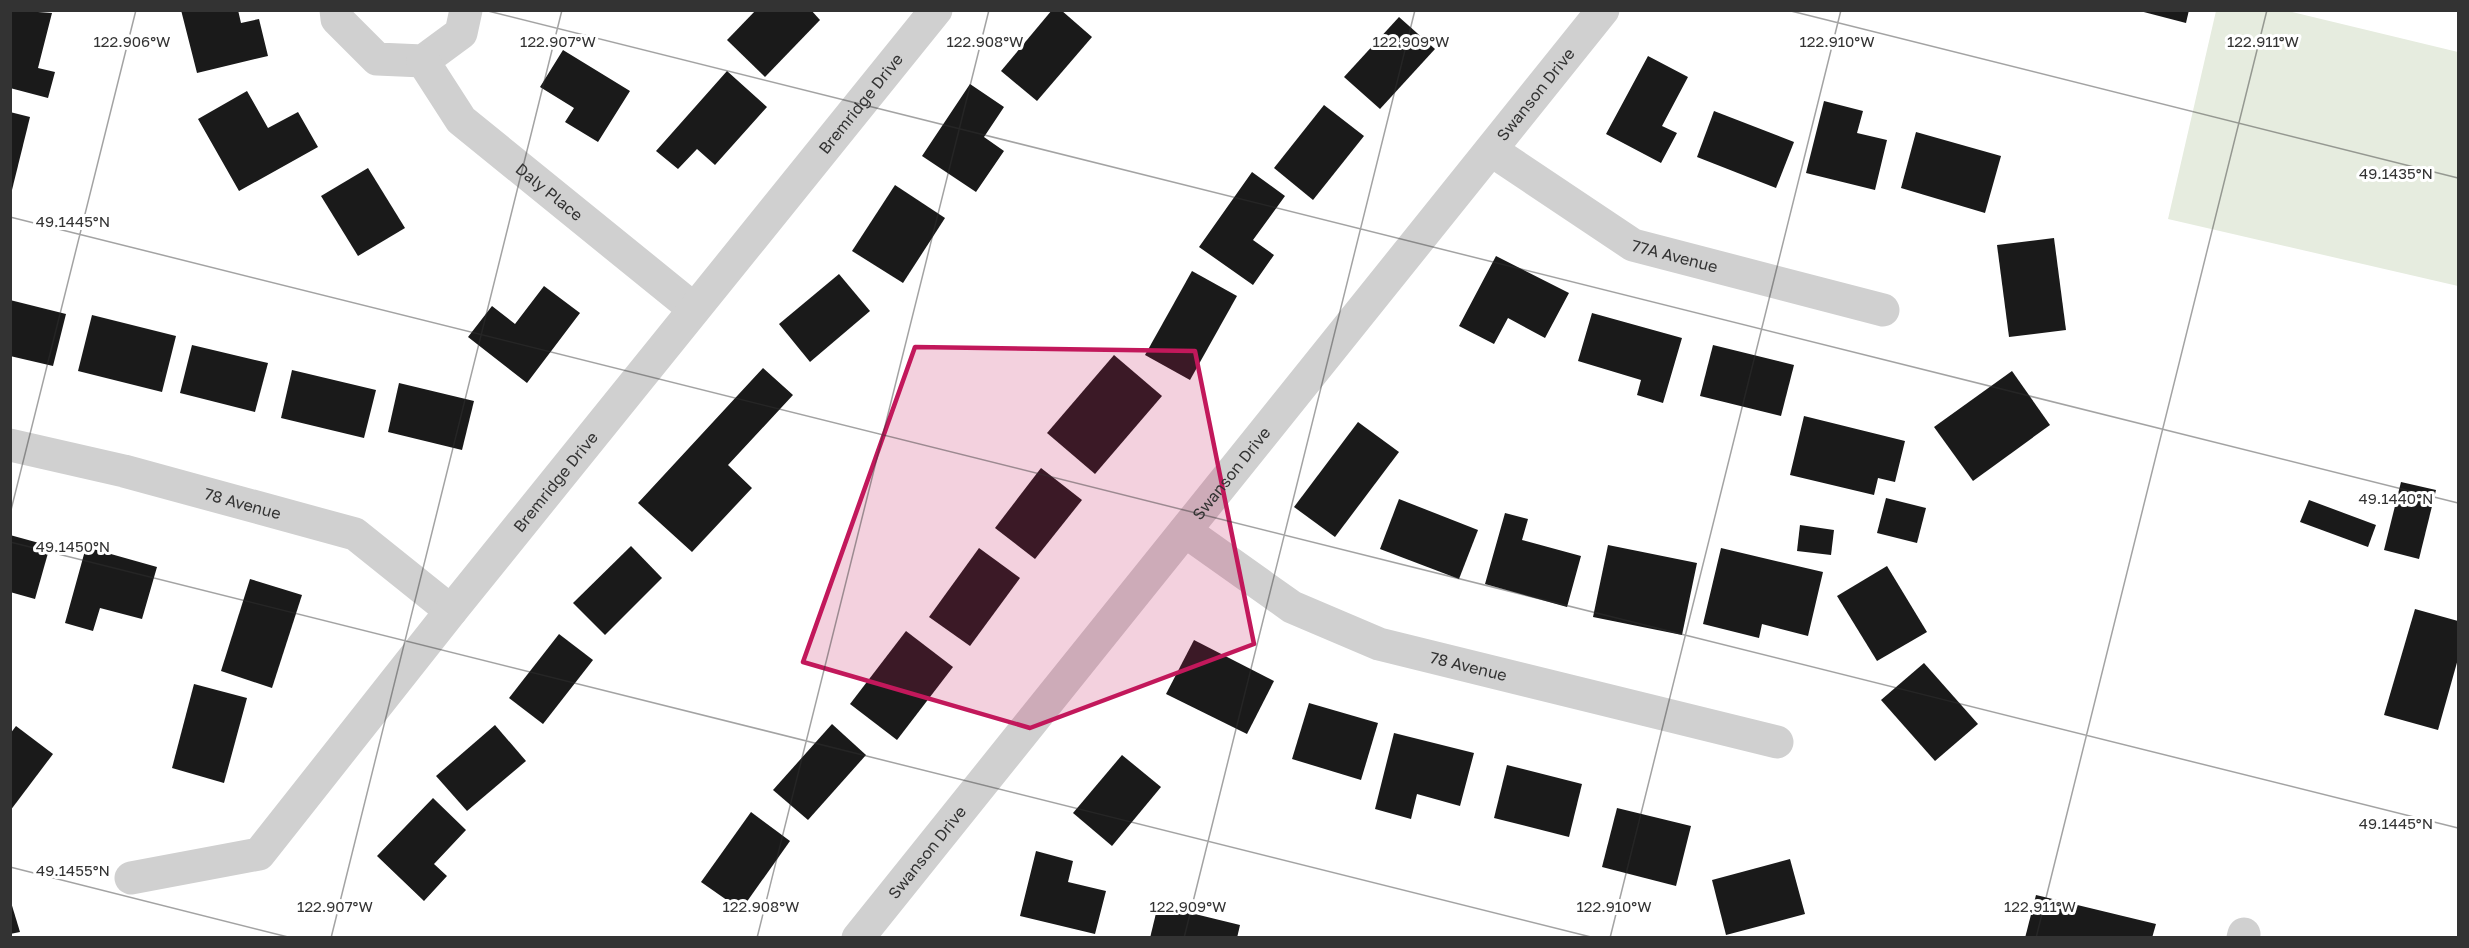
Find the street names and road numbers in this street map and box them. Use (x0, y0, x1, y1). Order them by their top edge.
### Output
street label: Swanson Drive (1492, 44, 1579, 145)
street label: Bremridge Drive (814, 49, 907, 158)
street label: Daly Place (512, 159, 587, 225)
street label: 77A Avenue (1630, 235, 1720, 277)
street label: Swanson Drive (1188, 423, 1274, 524)
street label: Bremridge Drive (509, 427, 602, 536)
street label: 78 Avenue (202, 483, 283, 523)
street label: 78 Avenue (1428, 647, 1509, 685)
street label: Swanson Drive (884, 802, 970, 903)

